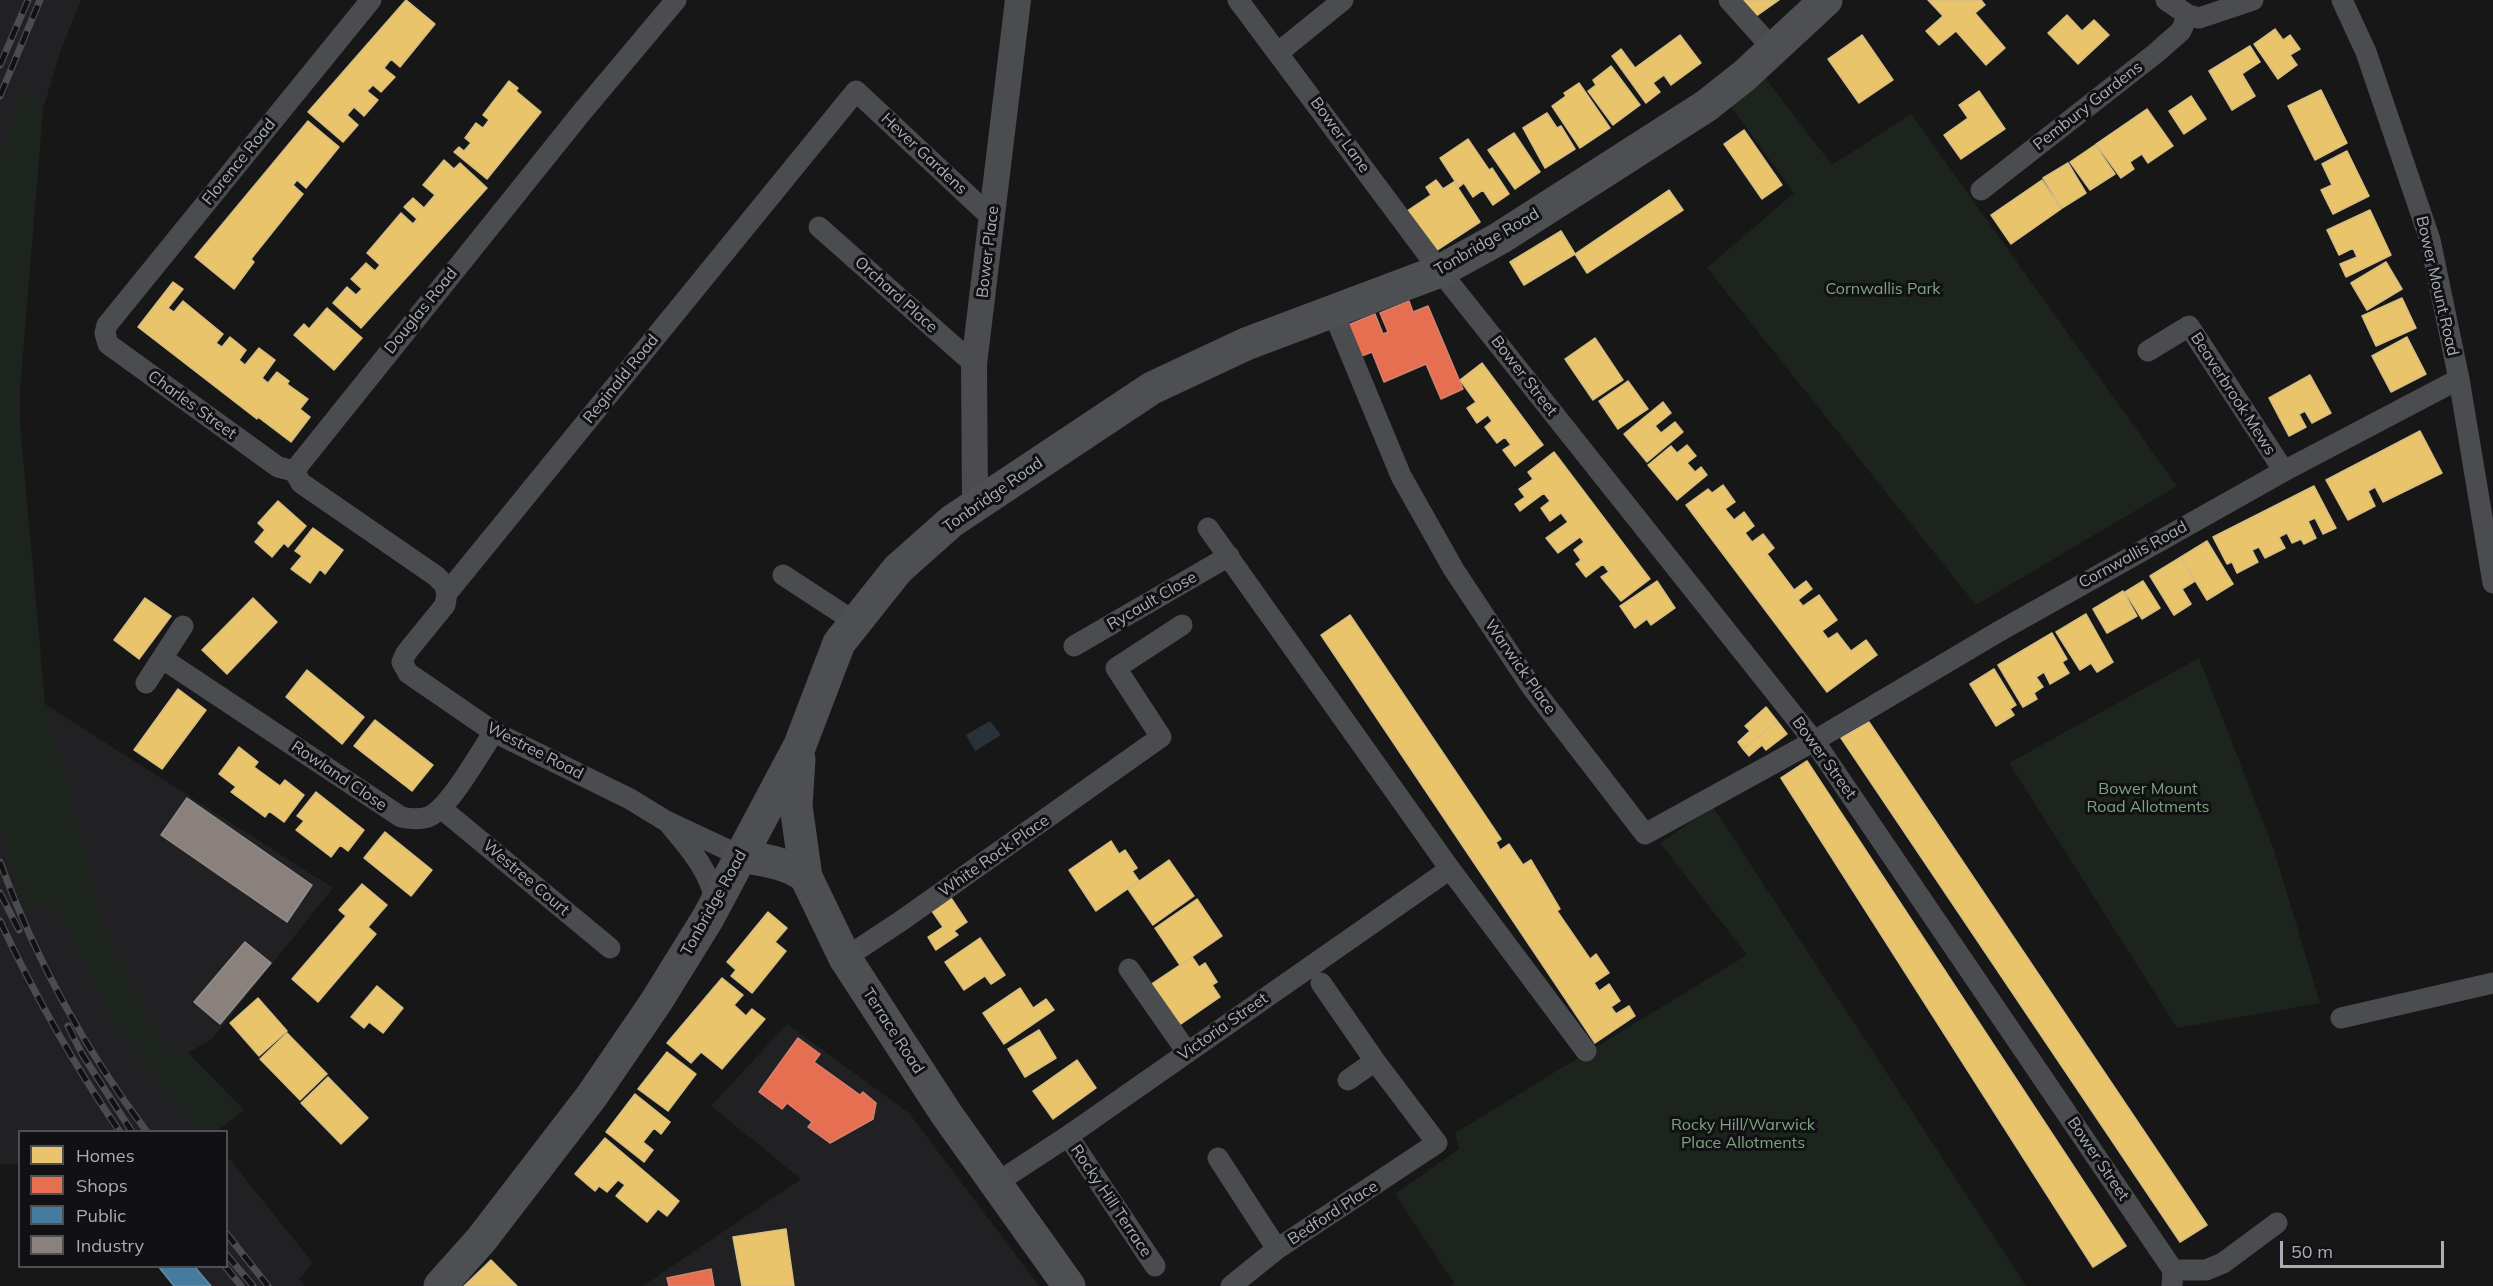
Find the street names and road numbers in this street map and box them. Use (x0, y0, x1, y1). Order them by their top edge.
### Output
street label: Pembury Gardens (2030, 57, 2146, 155)
street label: Bower Lane (1306, 93, 1374, 177)
street label: Hever Gardens (877, 109, 971, 199)
street label: Florence Road (198, 115, 280, 209)
street label: Tonbridge Road (1431, 204, 1543, 280)
street label: Bower Place (973, 205, 1003, 299)
street label: Bower Mount Road (2412, 214, 2462, 358)
street label: Orchard Place (851, 253, 941, 337)
street label: Douglas Road (381, 264, 461, 358)
street label: Beaverbrook Mews (2186, 329, 2280, 459)
street label: Reginald Road (579, 331, 663, 427)
street label: Bower Street (1487, 332, 1561, 420)
street label: Charles Street (144, 366, 240, 444)
street label: Tonbridge Road (939, 453, 1047, 537)
street label: Cornwallis Road (2076, 517, 2190, 593)
street label: Rycault Close (1104, 568, 1200, 634)
street label: Warwick Place (1480, 616, 1560, 718)
street label: Bower Street (1788, 713, 1860, 803)
street label: Westree Road (484, 718, 586, 784)
street label: Rowland Close (288, 737, 390, 815)
street label: White Rock Place (935, 811, 1053, 901)
street label: Westree Court (479, 836, 573, 920)
street label: Tonbridge Road (677, 847, 751, 959)
street label: Terrace Road (858, 985, 928, 1077)
street label: Victoria Street (1174, 989, 1272, 1065)
street label: Bower Street (2063, 1114, 2133, 1204)
street label: Rocky Hill Terrace (1066, 1141, 1156, 1261)
street label: Bedford Place (1284, 1177, 1382, 1249)

